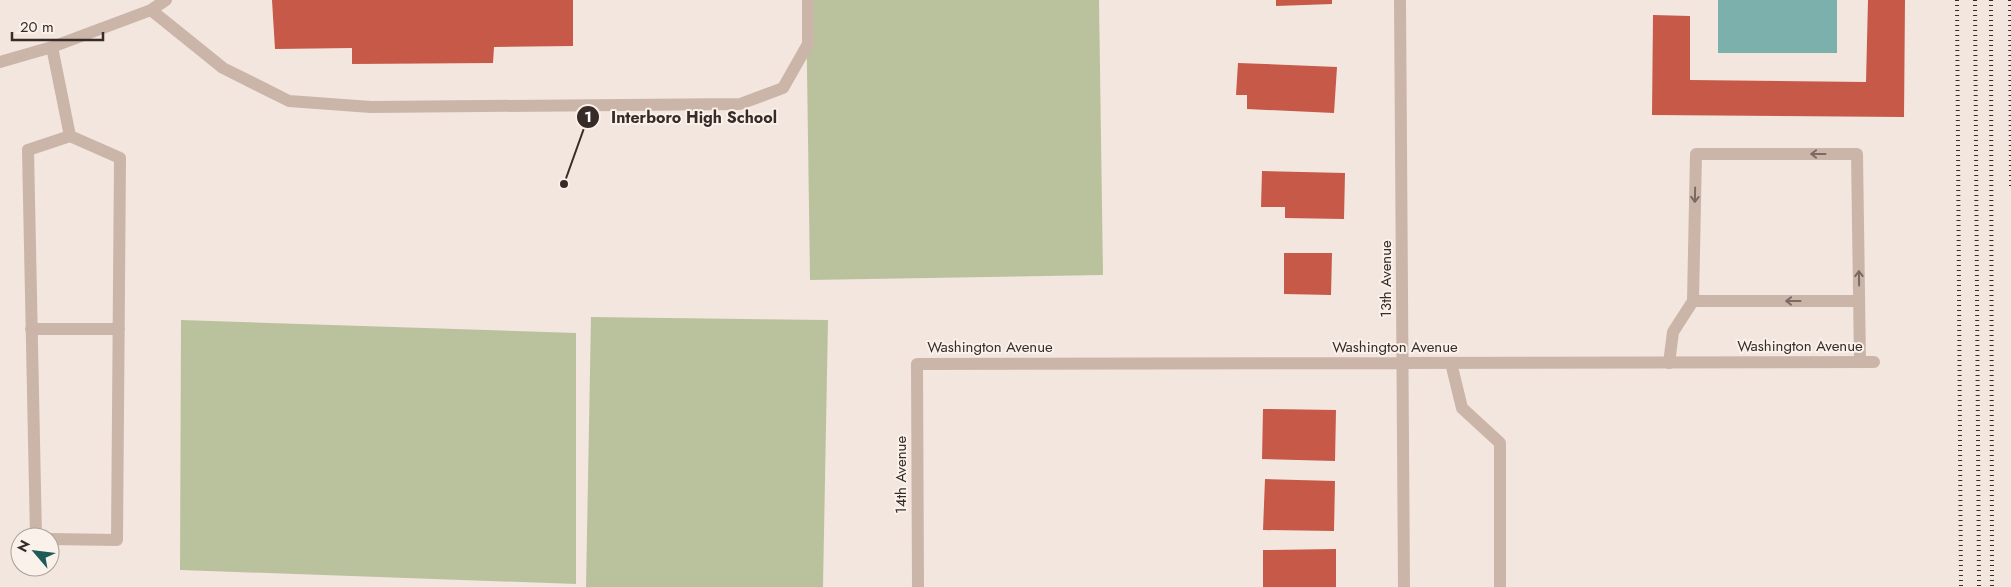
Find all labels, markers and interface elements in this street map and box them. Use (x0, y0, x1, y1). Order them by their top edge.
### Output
scale bar (12, 10, 104, 42)
text: 20 m (20, 16, 54, 38)
callout: Interboro High School (576, 102, 786, 133)
text: 1 (584, 106, 592, 128)
text: Interboro High School (611, 106, 777, 129)
one-way arrow (1810, 149, 1826, 159)
one-way arrow (1690, 186, 1700, 203)
street label: 13th Avenue (1375, 240, 1397, 318)
one-way arrow (1854, 270, 1864, 286)
one-way arrow (1785, 296, 1802, 306)
street label: Washington Avenue (1737, 335, 1863, 357)
street label: Washington Avenue (927, 336, 1053, 358)
street label: Washington Avenue (1332, 336, 1458, 358)
street label: 14th Avenue (890, 436, 912, 514)
north arrow (10, 527, 60, 577)
text: N (12, 536, 35, 556)

